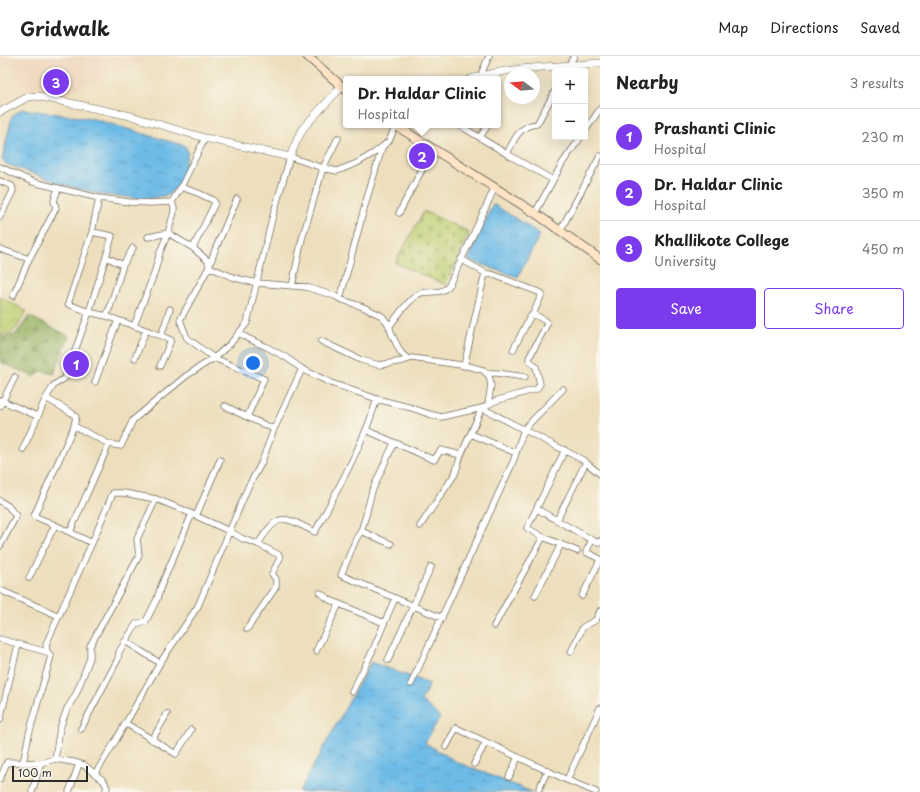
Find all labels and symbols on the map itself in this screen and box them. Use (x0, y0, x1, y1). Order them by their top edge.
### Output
pin: 3 (43, 67, 69, 97)
north arrow (504, 68, 540, 104)
pin: 2 (409, 141, 435, 171)
pin: 1 (63, 349, 89, 379)
your location (243, 353, 263, 373)
scale bar (12, 764, 88, 783)

